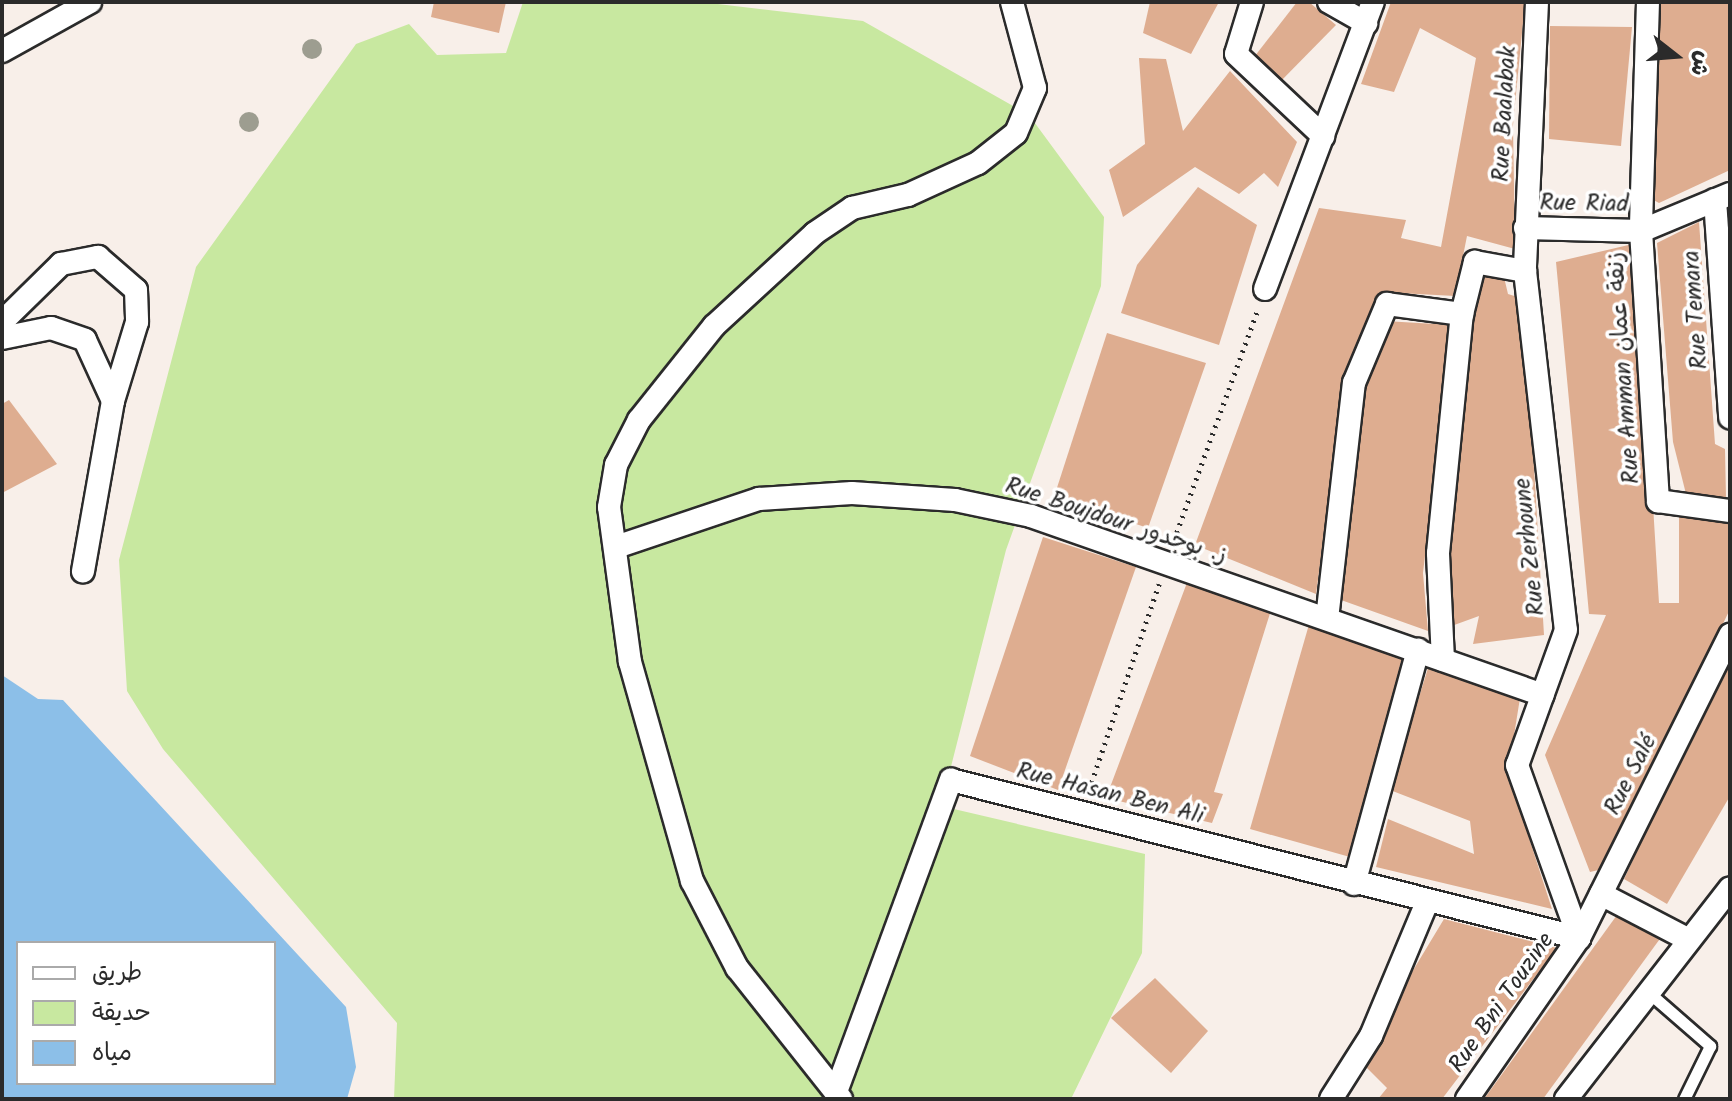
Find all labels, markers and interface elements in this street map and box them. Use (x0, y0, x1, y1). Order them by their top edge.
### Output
north arrow (1636, 16, 1716, 96)
street label: Rue Baalabak (1487, 45, 1523, 183)
text: ش (1679, 46, 1720, 80)
street label: Rue Riad (1539, 189, 1629, 219)
street label: Rue Temara (1677, 250, 1715, 370)
street label: Rue Amman زنقة عمان (1602, 251, 1646, 485)
street label: Rue Boujdour ز. بوجدور (1001, 472, 1231, 570)
street label: Rue Zerhoune (1508, 477, 1552, 617)
street label: Rue Salé (1599, 730, 1663, 820)
street label: Rue Hasan Ben Ali (1013, 757, 1207, 831)
street label: Rue Bni Touzine (1443, 927, 1561, 1079)
legend (16, 941, 276, 1085)
text: طريق (92, 954, 142, 993)
text: حديقة (92, 994, 151, 1033)
text: مياه (92, 1034, 132, 1073)

